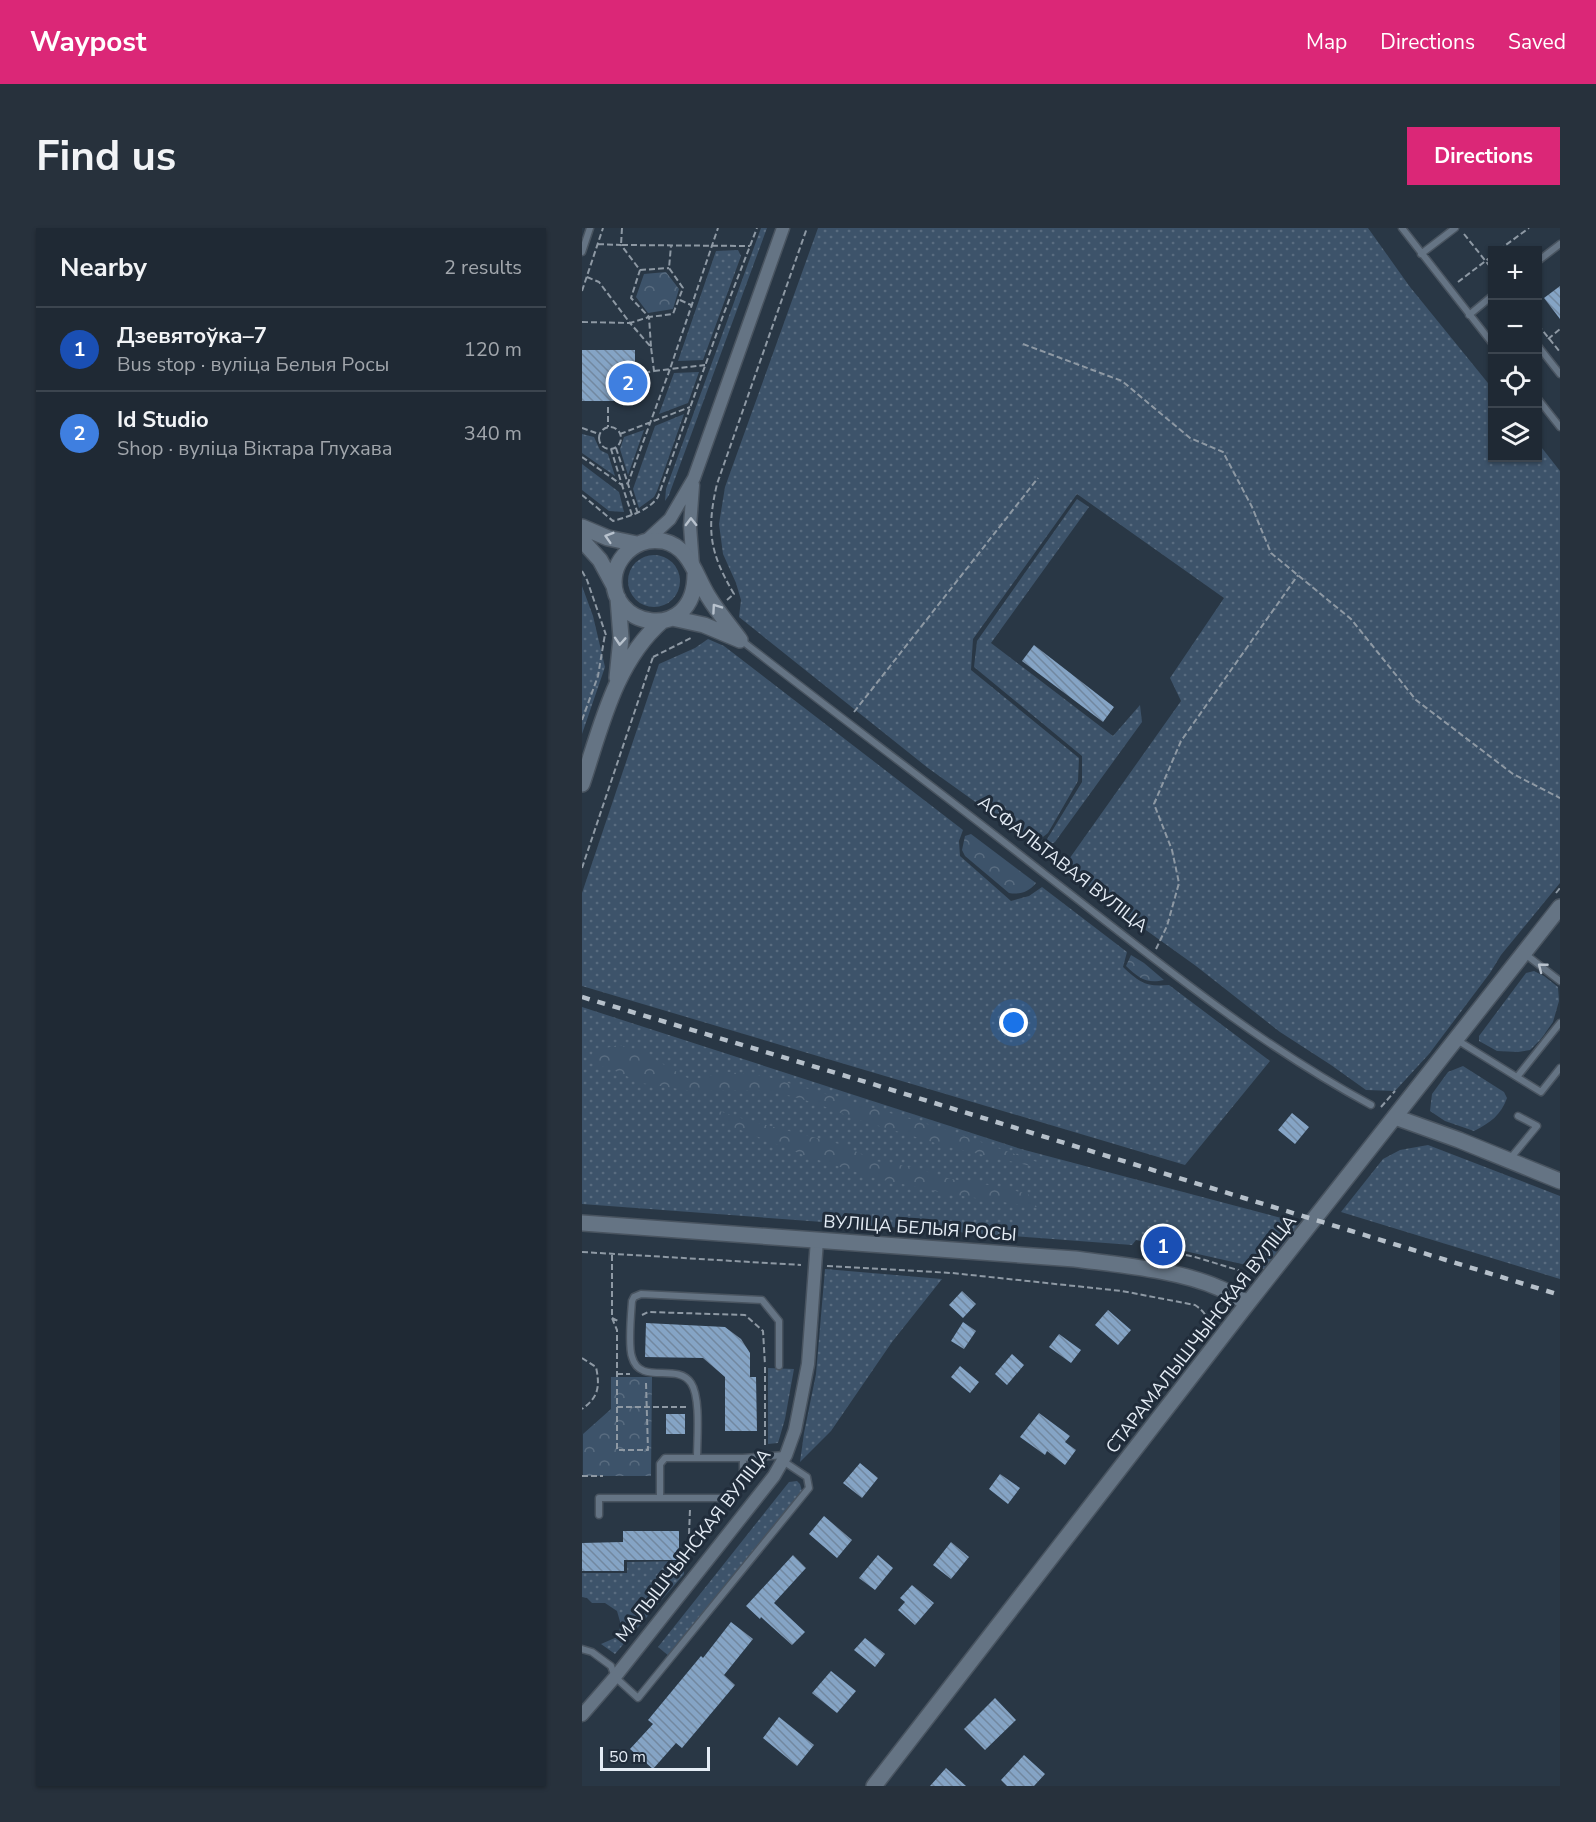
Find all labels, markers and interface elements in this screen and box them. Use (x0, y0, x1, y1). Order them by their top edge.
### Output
text: Waypost (30, 23, 147, 61)
text: Map (1306, 28, 1347, 56)
text: Directions (1380, 28, 1475, 56)
text: Saved (1508, 28, 1566, 56)
button: Directions (1407, 127, 1560, 185)
text: Find us (36, 128, 176, 185)
map controls (1488, 246, 1542, 462)
button: + (1488, 246, 1542, 300)
text: Nearby (60, 250, 147, 285)
text: 2 results (444, 254, 522, 281)
button: − (1488, 300, 1542, 354)
text: Дзевятоўка–7 (117, 321, 267, 351)
text: 1 (74, 336, 86, 363)
text: 120 m (464, 336, 522, 363)
text: Bus stop · вуліца Белыя Росы (117, 351, 389, 378)
button: locate (1488, 354, 1542, 408)
pin: 2 (608, 360, 648, 406)
text: Id Studio (117, 405, 209, 435)
button: layers (1488, 408, 1542, 462)
text: 2 (74, 420, 86, 447)
text: 340 m (464, 420, 522, 447)
text: Shop · вуліца Віктара Глухава (117, 435, 393, 462)
one-way arrow (684, 517, 697, 526)
one-way arrow (604, 532, 615, 545)
one-way arrow (712, 604, 723, 615)
one-way arrow (614, 636, 627, 645)
street label: АСФАЛЬТАВАЯ ВУЛІЦА (973, 790, 1153, 938)
one-way arrow (1538, 963, 1549, 974)
your location (999, 1008, 1028, 1037)
street label: ВУЛІЦА БЕЛЫЯ РОСЫ (823, 1209, 1017, 1247)
street label: СТАРАМАЛЫШЧЫНСКАЯ ВУЛІЦА (1100, 1210, 1302, 1458)
pin: 1 (1144, 1224, 1182, 1268)
street label: МАЛЫШЧЫНСКАЯ ВУЛІЦА (610, 1443, 776, 1647)
scale bar (600, 1744, 710, 1772)
text: 50 m (609, 1746, 646, 1768)

